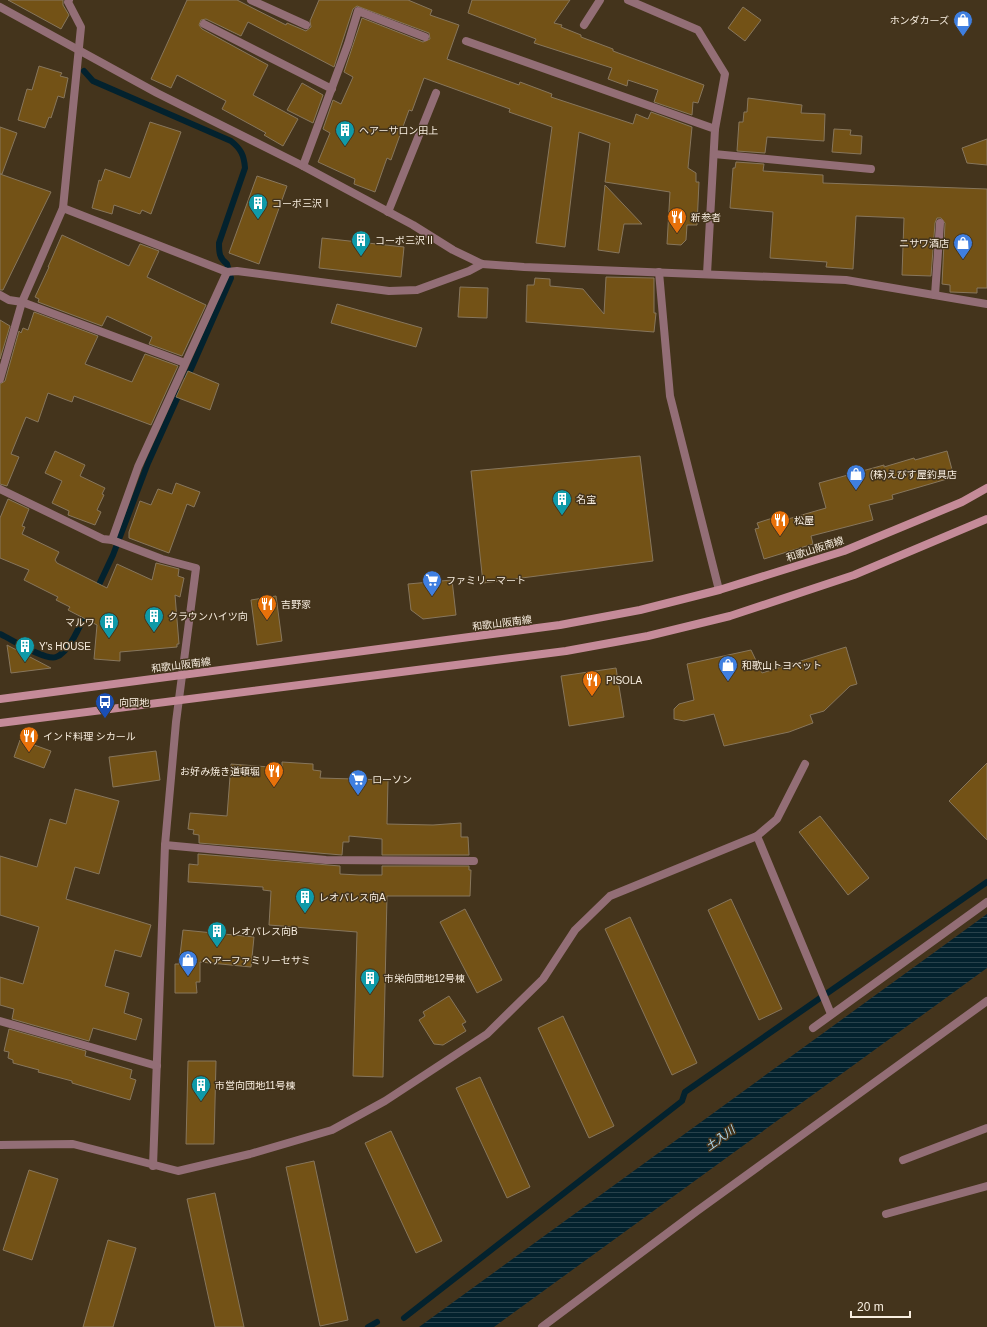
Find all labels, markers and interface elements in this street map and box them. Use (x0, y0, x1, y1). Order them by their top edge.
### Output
shop icon: ホンダカーズ (952, 9, 974, 37)
place label: ホンダカーズ (890, 15, 949, 26)
building icon: ヘアーサロン田上 (334, 119, 356, 147)
place label: ヘアーサロン田上 (359, 125, 438, 136)
building icon: コーポ三沢Ⅰ (247, 192, 269, 220)
place label: コーポ三沢Ⅰ (272, 198, 332, 209)
restaurant icon: 新参者 (666, 206, 688, 234)
place label: 新参者 (691, 212, 721, 223)
building icon: コーポ三沢Ⅱ (350, 229, 372, 257)
shop icon: ニサワ酒店 (952, 232, 974, 260)
place label: コーポ三沢Ⅱ (375, 235, 435, 246)
place label: ニサワ酒店 (899, 238, 949, 249)
shop icon: (株)えびす屋釣具店 (845, 463, 867, 491)
place label: (株)えびす屋釣具店 (870, 469, 957, 480)
building icon: 名宝 (551, 488, 573, 516)
place label: 名宝 (576, 494, 596, 505)
restaurant icon: 松屋 (769, 509, 791, 537)
place label: 松屋 (794, 515, 814, 526)
street label: 和歌山阪南線 (785, 534, 845, 564)
supermarket icon: ファミリーマート (421, 569, 443, 597)
place label: ファミリーマート (446, 575, 526, 586)
restaurant icon: 吉野家 (256, 593, 278, 621)
place label: 吉野家 (281, 599, 311, 610)
building icon: クラウンハイツ向 (143, 605, 165, 633)
building icon: マルワ (98, 611, 120, 639)
place label: クラウンハイツ向 (168, 611, 248, 622)
street label: 和歌山阪南線 (472, 614, 532, 632)
place label: マルワ (65, 617, 95, 628)
building icon: Y's HOUSE (14, 635, 36, 663)
place label: Y's HOUSE (39, 641, 91, 652)
shop icon: 和歌山トヨペット (717, 654, 739, 682)
street label: 和歌山阪南線 (151, 656, 211, 674)
place label: 和歌山トヨペット (742, 660, 822, 671)
restaurant icon: PISOLA (581, 669, 603, 697)
place label: PISOLA (606, 675, 642, 686)
bus stop icon: 向団地 (94, 691, 116, 719)
place label: 向団地 (119, 697, 150, 708)
restaurant icon: インド料理 シカール (18, 725, 40, 753)
place label: インド料理 シカール (43, 731, 136, 742)
restaurant icon: お好み焼き道頓堀 (263, 760, 285, 788)
place label: お好み焼き道頓堀 (180, 766, 260, 777)
supermarket icon: ローソン (347, 768, 369, 796)
place label: ローソン (372, 774, 412, 785)
building icon: レオパレス向A (294, 886, 316, 914)
place label: レオパレス向A (319, 892, 386, 903)
building icon: レオパレス向B (206, 920, 228, 948)
place label: レオパレス向B (231, 926, 298, 937)
shop icon: ヘアーファミリーセサミ (177, 949, 199, 977)
place label: ヘアーファミリーセサミ (202, 955, 311, 966)
building icon: 市栄向団地12号棟 (359, 967, 381, 995)
place label: 市栄向団地12号棟 (384, 973, 465, 984)
building icon: 市営向団地11号棟 (190, 1074, 212, 1102)
place label: 市営向団地11号棟 (215, 1080, 295, 1091)
water label: 土入川 (703, 1123, 738, 1153)
scale bar (851, 1293, 910, 1319)
text: 20 m (857, 1300, 884, 1314)

